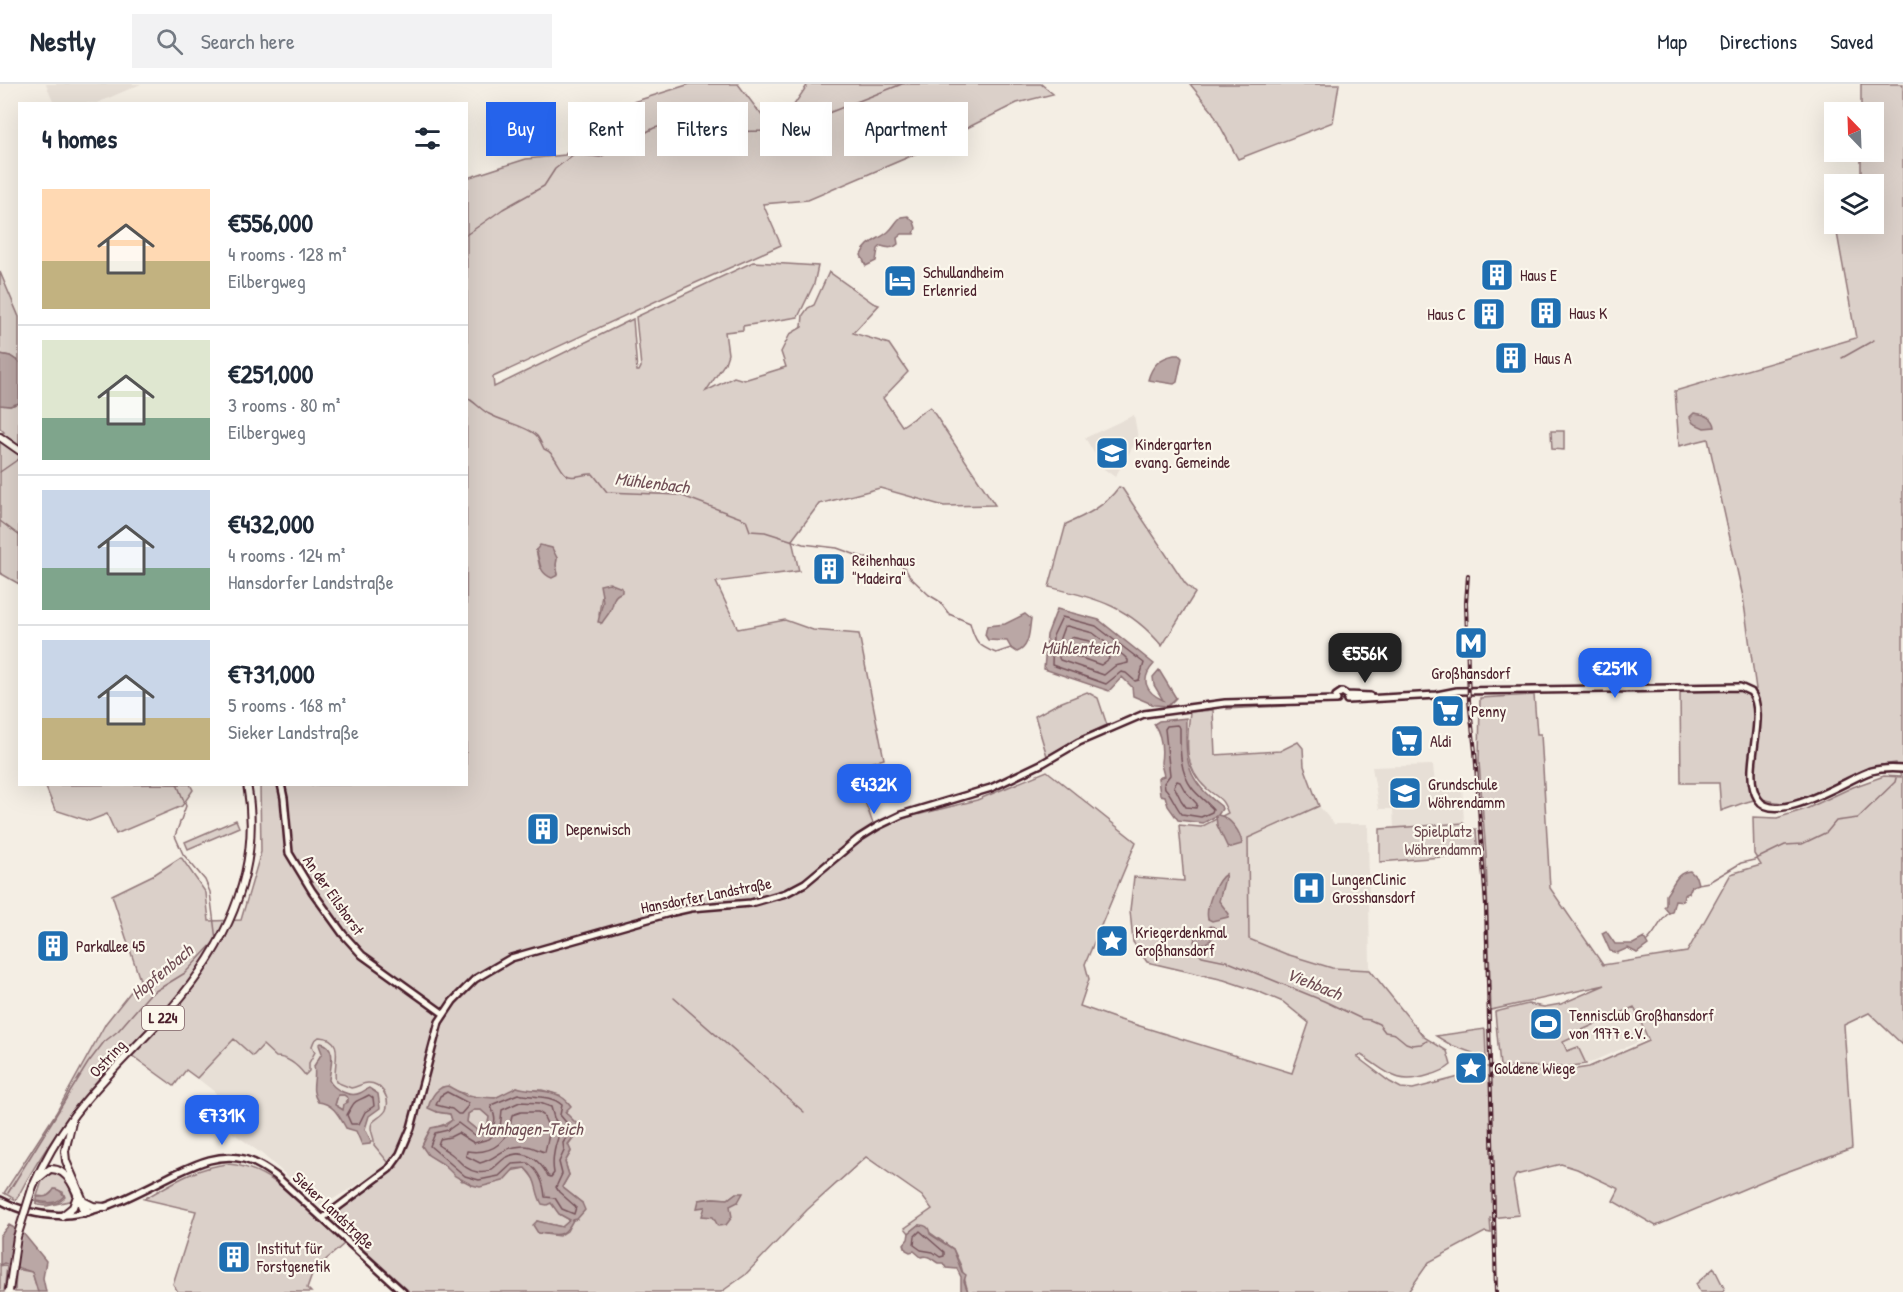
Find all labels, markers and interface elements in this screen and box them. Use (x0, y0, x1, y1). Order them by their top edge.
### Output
search box (132, 14, 552, 68)
text: Nestly (30, 22, 96, 60)
icon: search (153, 25, 186, 58)
text: Search here (201, 26, 295, 56)
text: Map (1657, 27, 1687, 56)
text: Directions (1720, 27, 1797, 56)
text: Saved (1830, 27, 1873, 56)
chip: Buy (486, 102, 556, 156)
chip: Rent (568, 102, 645, 156)
chip: Filters (657, 102, 748, 156)
chip: New (760, 102, 832, 156)
chip: Apartment (844, 102, 968, 156)
north arrow (1824, 102, 1884, 162)
map controls (1824, 102, 1884, 234)
text: 4 homes (42, 121, 117, 156)
icon: filters (411, 122, 444, 155)
button: layers (1824, 174, 1884, 234)
text: €556,000 (228, 205, 313, 240)
icon: home (90, 213, 162, 285)
text: 4 rooms · 128 m² (228, 240, 347, 267)
building icon: Haus E (1479, 257, 1515, 293)
place label: Schullandheim Erlenried (923, 261, 1004, 301)
hotel icon: Schullandheim Erlenried (882, 263, 918, 299)
place label: Haus E (1520, 264, 1557, 286)
text: Eilbergweg (228, 267, 306, 294)
building icon: Haus K (1528, 295, 1564, 331)
building icon: Haus C (1471, 296, 1507, 332)
place label: Haus K (1569, 302, 1608, 324)
place label: Haus C (1427, 303, 1466, 325)
building icon: Haus A (1493, 340, 1529, 376)
place label: Haus A (1534, 347, 1572, 369)
text: €251,000 (228, 356, 313, 391)
icon: home (90, 364, 162, 436)
text: 3 rooms · 80 m² (228, 391, 340, 418)
text: Eilbergweg (228, 418, 306, 445)
place label: Kindergarten evang. Gemeinde (1135, 433, 1231, 473)
school or university icon: Kindergarten evang. Gemeinde (1094, 435, 1130, 471)
water label: Mühlenbach (614, 466, 692, 500)
text: €432,000 (228, 506, 314, 541)
icon: home (90, 514, 162, 586)
text: 4 rooms · 124 m² (228, 541, 345, 568)
place label: Reihenhaus "Madeira" (852, 549, 915, 589)
building icon: Reihenhaus "Madeira" (811, 551, 847, 587)
text: Hansdorfer Landstraße (228, 568, 394, 595)
metro station icon: Großhansdorf (1453, 625, 1489, 661)
pin: €556K (1323, 633, 1407, 684)
water label: Mühlenteich (1041, 635, 1120, 660)
text: €556K (1343, 639, 1387, 666)
pin: €251K (1573, 648, 1657, 699)
text: €251K (1592, 654, 1638, 681)
text: €731,000 (228, 656, 315, 691)
place label: Großhansdorf (1431, 662, 1511, 684)
icon: home (90, 664, 162, 736)
text: 5 rooms · 168 m² (228, 691, 346, 718)
supermarket icon: Penny (1430, 693, 1466, 729)
place label: Penny (1471, 700, 1507, 722)
text: Sieker Landstraße (228, 718, 359, 745)
supermarket icon: Aldi (1389, 723, 1425, 759)
place label: Aldi (1430, 730, 1452, 752)
pin: €432K (832, 764, 916, 815)
text: €432K (851, 770, 897, 797)
place label: Grundschule Wöhrendamm (1428, 773, 1505, 813)
school or university icon: Grundschule Wöhrendamm (1387, 775, 1423, 811)
building icon: Depenwisch (525, 811, 561, 847)
place label: Depenwisch (566, 818, 631, 840)
park label: Spielplatz Wöhrendamm (1404, 820, 1482, 860)
street label: An der Eilshorst (298, 851, 370, 940)
place label: LungenClinic Grosshansdorf (1332, 868, 1416, 908)
hospital icon: LungenClinic Grosshansdorf (1291, 870, 1327, 906)
street label: Hansdorfer Landstraße (639, 871, 774, 918)
place label: Kriegerdenkmal Großhansdorf (1135, 921, 1228, 961)
place icon: Kriegerdenkmal Großhansdorf (1094, 923, 1130, 959)
building icon: Parkallee 45 (35, 928, 71, 964)
place label: Parkallee 45 (76, 935, 145, 957)
water label: Hopfenbach (125, 937, 199, 1005)
water label: Viehbach (1283, 961, 1347, 1007)
place label: Tennisclub Großhansdorf von 1977 e.V. (1569, 1004, 1714, 1044)
road number: L 224 (142, 1006, 184, 1030)
sports icon: Tennisclub Großhansdorf von 1977 e.V. (1528, 1006, 1564, 1042)
street label: Ostring (84, 1034, 130, 1082)
place icon: Goldene Wiege (1453, 1050, 1489, 1086)
place label: Goldene Wiege (1494, 1057, 1576, 1079)
pin: €731K (180, 1095, 264, 1146)
text: €731K (199, 1101, 245, 1128)
water label: Manhagen-Teich (477, 1116, 584, 1141)
street label: Sieker Landstraße (288, 1166, 380, 1254)
place label: Institut für Forstgenetik (256, 1237, 330, 1277)
building icon: Institut für Forstgenetik (216, 1239, 252, 1275)

